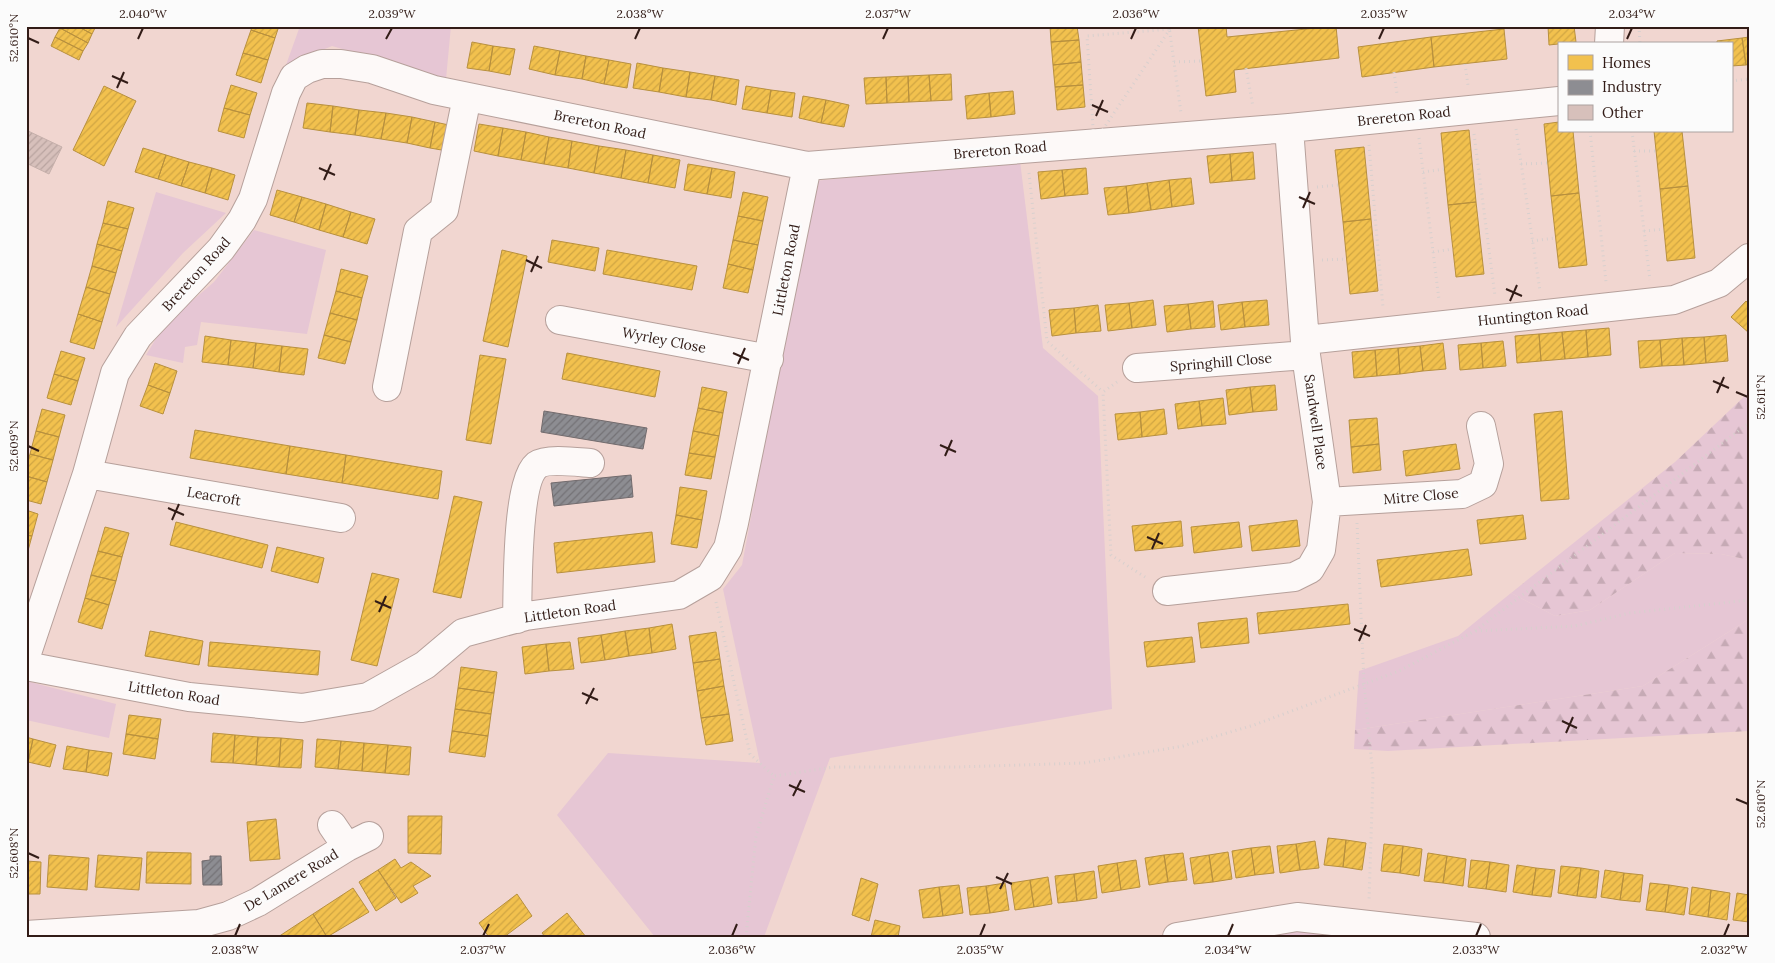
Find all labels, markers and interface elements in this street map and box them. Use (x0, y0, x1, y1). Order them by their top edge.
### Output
text: 2.040°W (119, 6, 168, 21)
text: 2.039°W (368, 6, 417, 21)
text: 2.038°W (617, 6, 665, 21)
text: 2.037°W (865, 6, 912, 21)
text: 2.036°W (1112, 6, 1161, 21)
text: 2.035°W (1361, 6, 1408, 21)
text: 2.034°W (1609, 6, 1656, 21)
text: 52.610°N (6, 14, 21, 62)
legend (1558, 42, 1732, 132)
text: Homes (1602, 53, 1651, 72)
text: Industry (1602, 77, 1661, 96)
street label: Brereton Road (1356, 102, 1452, 130)
text: Other (1602, 103, 1644, 122)
street label: Brereton Road (552, 105, 648, 143)
street label: Brereton Road (952, 137, 1048, 163)
street label: Littleton Road (768, 223, 804, 317)
street label: Brereton Road (158, 233, 234, 315)
street label: Huntington Road (1477, 300, 1589, 330)
street label: Wyrley Close (620, 323, 708, 357)
street label: Springhill Close (1169, 349, 1273, 375)
street label: Sandwell Place (1300, 373, 1332, 471)
text: 52.611°N (1753, 374, 1768, 420)
text: 52.609°N (6, 420, 21, 472)
street label: Leacroft (185, 482, 243, 510)
street label: Mitre Close (1383, 484, 1460, 508)
street label: Littleton Road (523, 596, 617, 626)
street label: Littleton Road (127, 677, 221, 709)
text: 52.610°N (1753, 780, 1768, 828)
text: 52.608°N (6, 828, 21, 878)
street label: De Lamere Road (240, 845, 342, 915)
text: 2.038°W (212, 942, 260, 957)
text: 2.037°W (460, 942, 507, 957)
text: 2.036°W (708, 942, 757, 957)
text: 2.035°W (957, 942, 1004, 957)
text: 2.034°W (1205, 942, 1252, 957)
text: 2.033°W (1453, 942, 1500, 957)
text: 2.032°W (1701, 942, 1748, 957)

